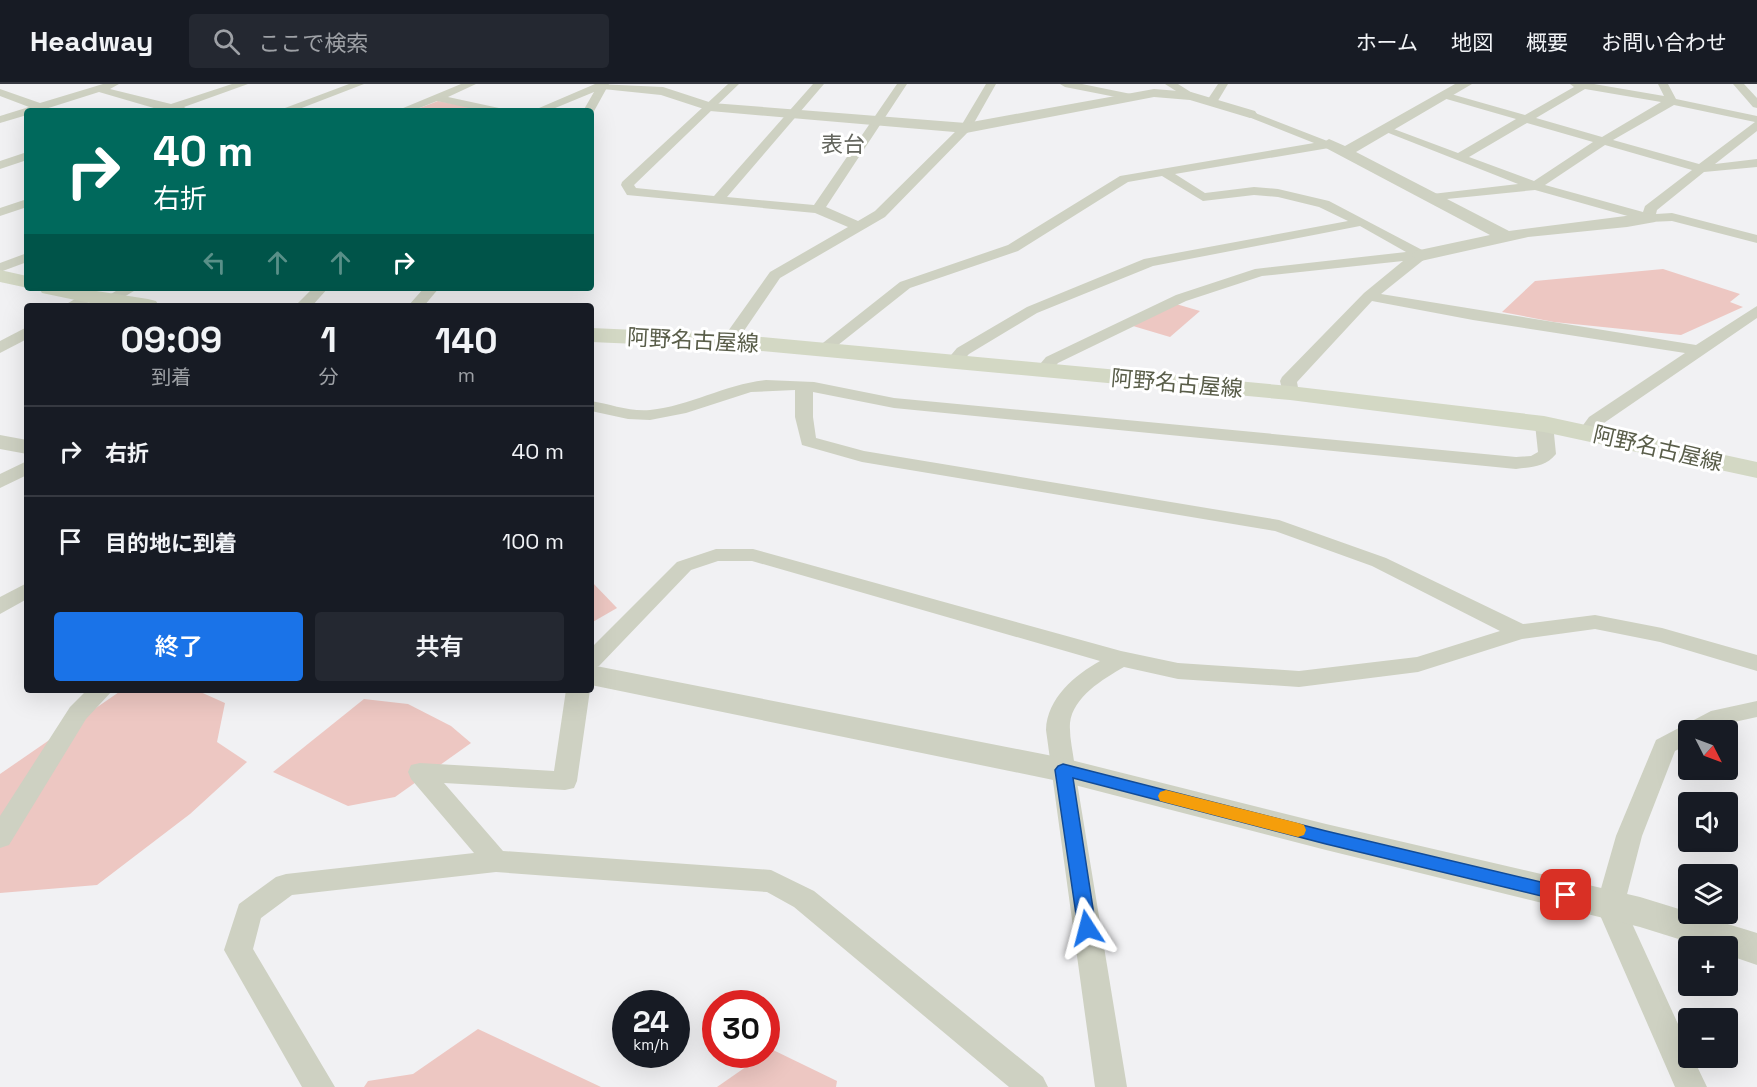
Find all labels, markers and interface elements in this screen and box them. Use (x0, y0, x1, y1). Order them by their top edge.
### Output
search box (189, 14, 609, 68)
text: Headway (30, 23, 153, 59)
icon: search (210, 25, 243, 58)
text: ここで検索 (258, 29, 368, 57)
text: ホーム (1356, 29, 1418, 56)
text: 地図 (1451, 29, 1493, 56)
text: 概要 (1526, 29, 1568, 56)
text: お問い合わせ (1601, 29, 1727, 56)
text: 40 m (153, 125, 253, 178)
district label: 表台 (821, 130, 865, 158)
icon: right (54, 132, 132, 210)
text: 右折 (153, 181, 207, 216)
icon: left (198, 246, 231, 279)
icon: ahead (261, 246, 294, 279)
icon: ahead (324, 246, 357, 279)
icon: right (387, 246, 420, 279)
text: 09:09 (120, 317, 222, 363)
text: 1 (321, 317, 337, 363)
text: 140 (435, 318, 498, 364)
street label: 阿野名古屋線 (626, 323, 760, 357)
text: m (458, 362, 475, 388)
street label: 阿野名古屋線 (1110, 363, 1244, 403)
text: 到着 (151, 364, 191, 390)
text: 分 (319, 364, 339, 390)
street label: 阿野名古屋線 (1591, 420, 1725, 476)
icon: right (54, 435, 87, 468)
text: 40 m (512, 437, 564, 465)
text: 右折 (105, 439, 149, 467)
icon: arrive (54, 525, 87, 558)
text: 100 m (502, 527, 564, 555)
text: 目的地に到着 (105, 529, 237, 557)
button: 終了 (54, 612, 303, 681)
button: 共有 (315, 612, 564, 681)
north arrow (1678, 720, 1738, 780)
map controls (1678, 720, 1738, 1068)
button: sound (1678, 792, 1738, 852)
button: layers (1678, 864, 1738, 924)
pin (1540, 869, 1591, 920)
icon: arrive (1549, 878, 1582, 911)
position arrow (1055, 896, 1119, 960)
button: + (1678, 936, 1738, 996)
speed limit sign: 30 (702, 990, 780, 1068)
text: 24 (633, 1002, 669, 1041)
button: − (1678, 1008, 1738, 1068)
text: km/h (633, 1035, 669, 1054)

